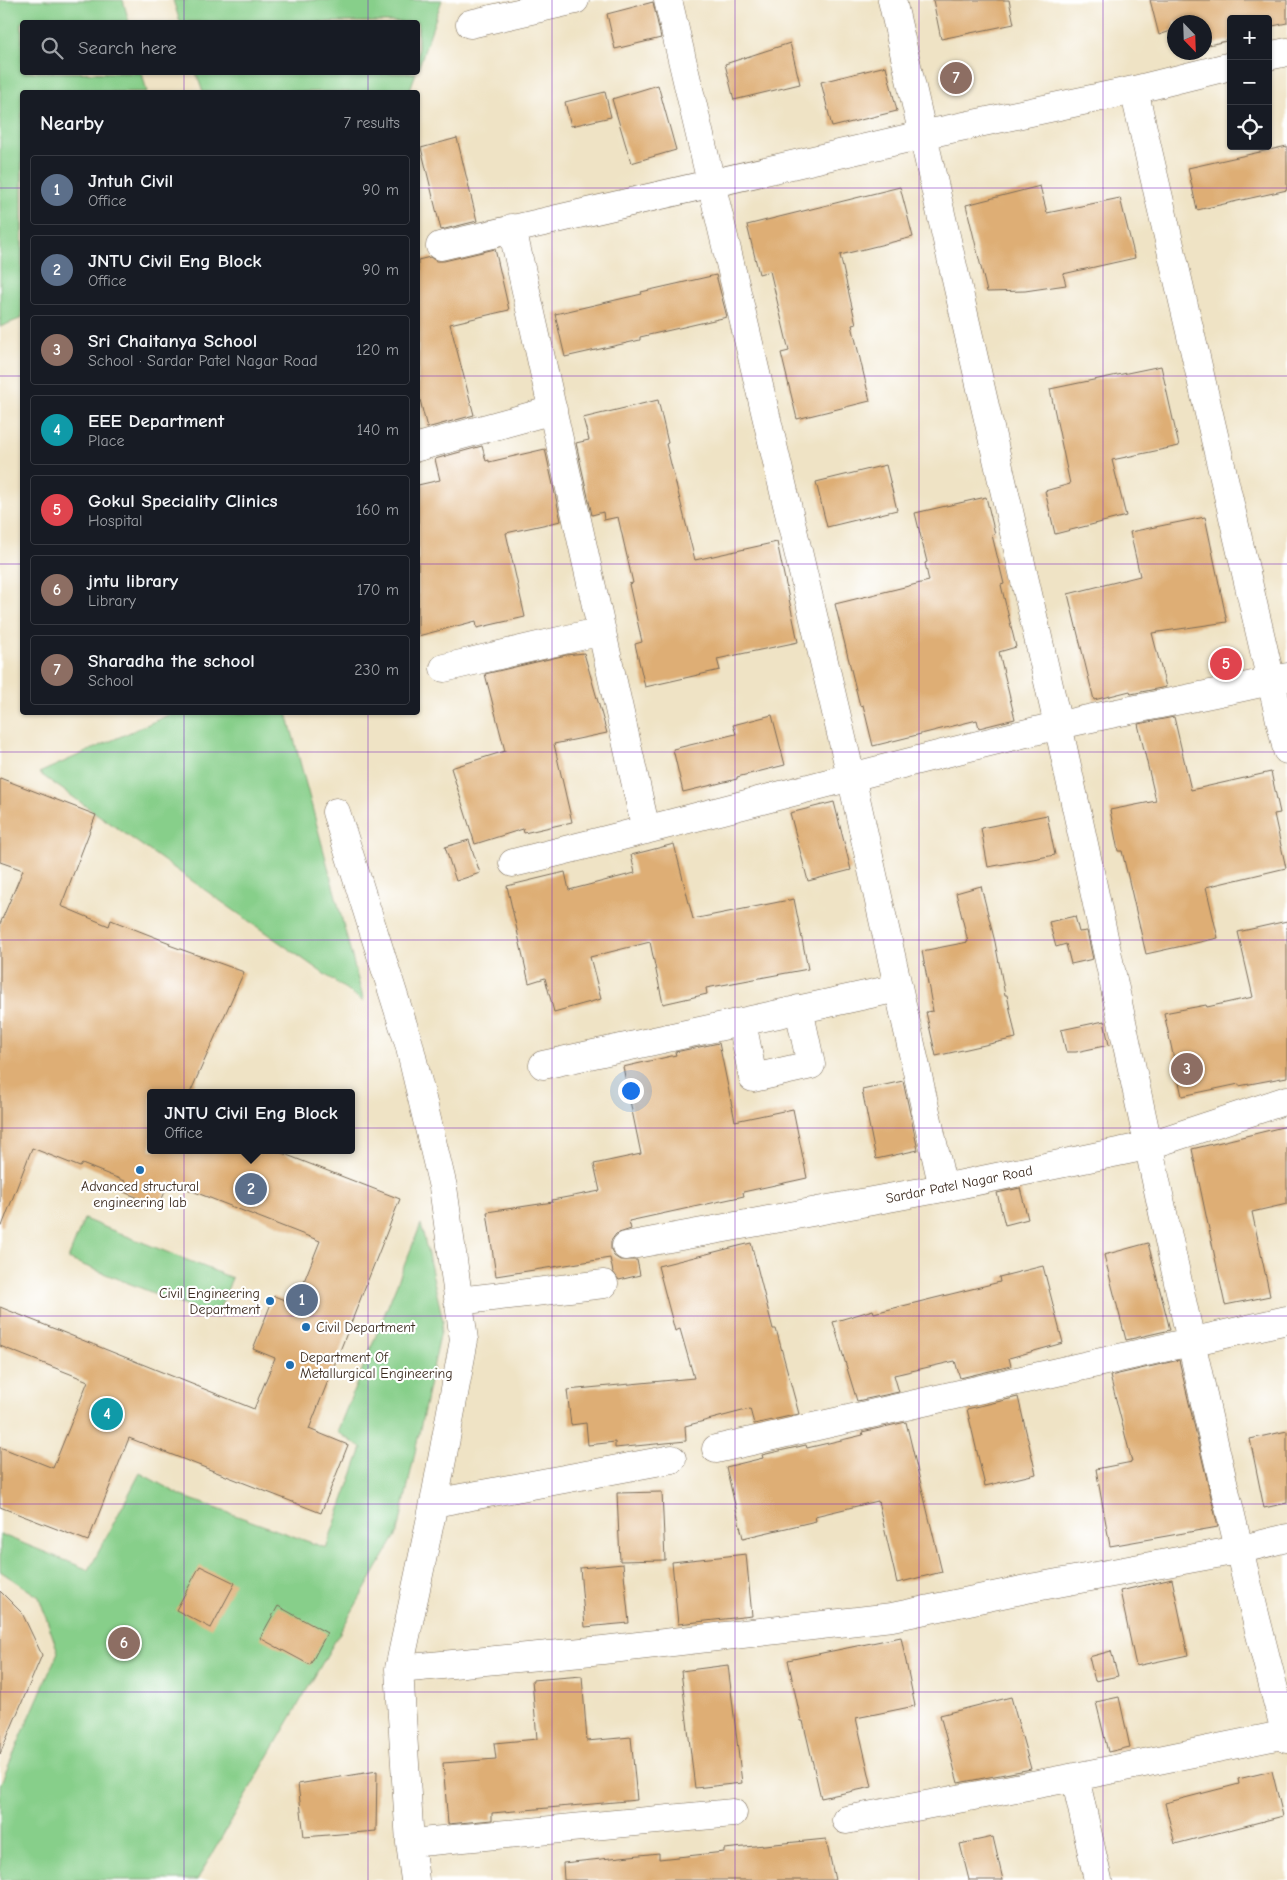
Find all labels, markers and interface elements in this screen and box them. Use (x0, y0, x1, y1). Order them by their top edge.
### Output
north arrow (1167, 15, 1212, 60)
map controls (1227, 15, 1272, 150)
button: + (1227, 15, 1272, 60)
search box (20, 20, 420, 75)
icon: search (38, 34, 66, 62)
text: Search here (78, 37, 177, 59)
pin: 7 (940, 59, 972, 97)
button: − (1227, 60, 1272, 105)
button: locate (1227, 105, 1272, 150)
text: Nearby (40, 111, 104, 135)
text: 7 results (343, 114, 400, 132)
text: Jntuh Civil (88, 170, 173, 192)
text: 1 (54, 181, 60, 199)
text: 90 m (362, 181, 399, 199)
text: Office (88, 192, 127, 210)
text: JNTU Civil Eng Block (88, 250, 262, 272)
text: 2 (53, 261, 61, 279)
text: 90 m (362, 261, 399, 279)
text: Office (88, 272, 127, 290)
text: Sri Chaitanya School (88, 330, 257, 352)
text: 3 (53, 341, 61, 359)
text: 120 m (356, 341, 399, 359)
text: School · Sardar Patel Nagar Road (88, 352, 318, 370)
text: EEE Department (88, 410, 224, 432)
text: 4 (53, 421, 61, 439)
text: 140 m (357, 421, 399, 439)
text: Place (88, 432, 124, 450)
text: Gokul Speciality Clinics (88, 490, 278, 512)
text: 5 (53, 501, 61, 519)
text: 160 m (356, 501, 399, 519)
text: Hospital (88, 512, 143, 530)
text: jntu library (88, 570, 178, 592)
text: 6 (53, 581, 61, 599)
text: 170 m (357, 581, 399, 599)
text: Library (88, 592, 136, 610)
pin: 5 (1210, 645, 1242, 683)
text: Sharadha the school (88, 650, 255, 672)
text: 7 (53, 661, 61, 679)
text: 230 m (354, 661, 399, 679)
text: School (88, 672, 134, 690)
pin: 3 (1171, 1050, 1203, 1088)
your location (618, 1078, 644, 1104)
popup (147, 1089, 355, 1154)
text: JNTU Civil Eng Block (164, 1102, 338, 1124)
text: Office (164, 1124, 203, 1142)
street label: Sardar Patel Nagar Road (884, 1162, 1034, 1207)
marker: Advanced structural engineering lab (134, 1164, 146, 1176)
pin: 2 (235, 1170, 267, 1208)
place label: Advanced structural engineering lab (81, 1178, 199, 1211)
pin: 1 (286, 1281, 318, 1319)
place label: Civil Engineering Department (159, 1285, 261, 1318)
marker: Civil Engineering Department (264, 1295, 276, 1307)
place label: Civil Department (316, 1319, 416, 1336)
marker: Civil Department (300, 1321, 312, 1333)
place label: Department Of Metallurgical Engineering (300, 1349, 453, 1382)
marker: Department Of Metallurgical Engineering (284, 1359, 296, 1371)
pin: 4 (91, 1395, 123, 1433)
pin: 6 (108, 1624, 140, 1662)

